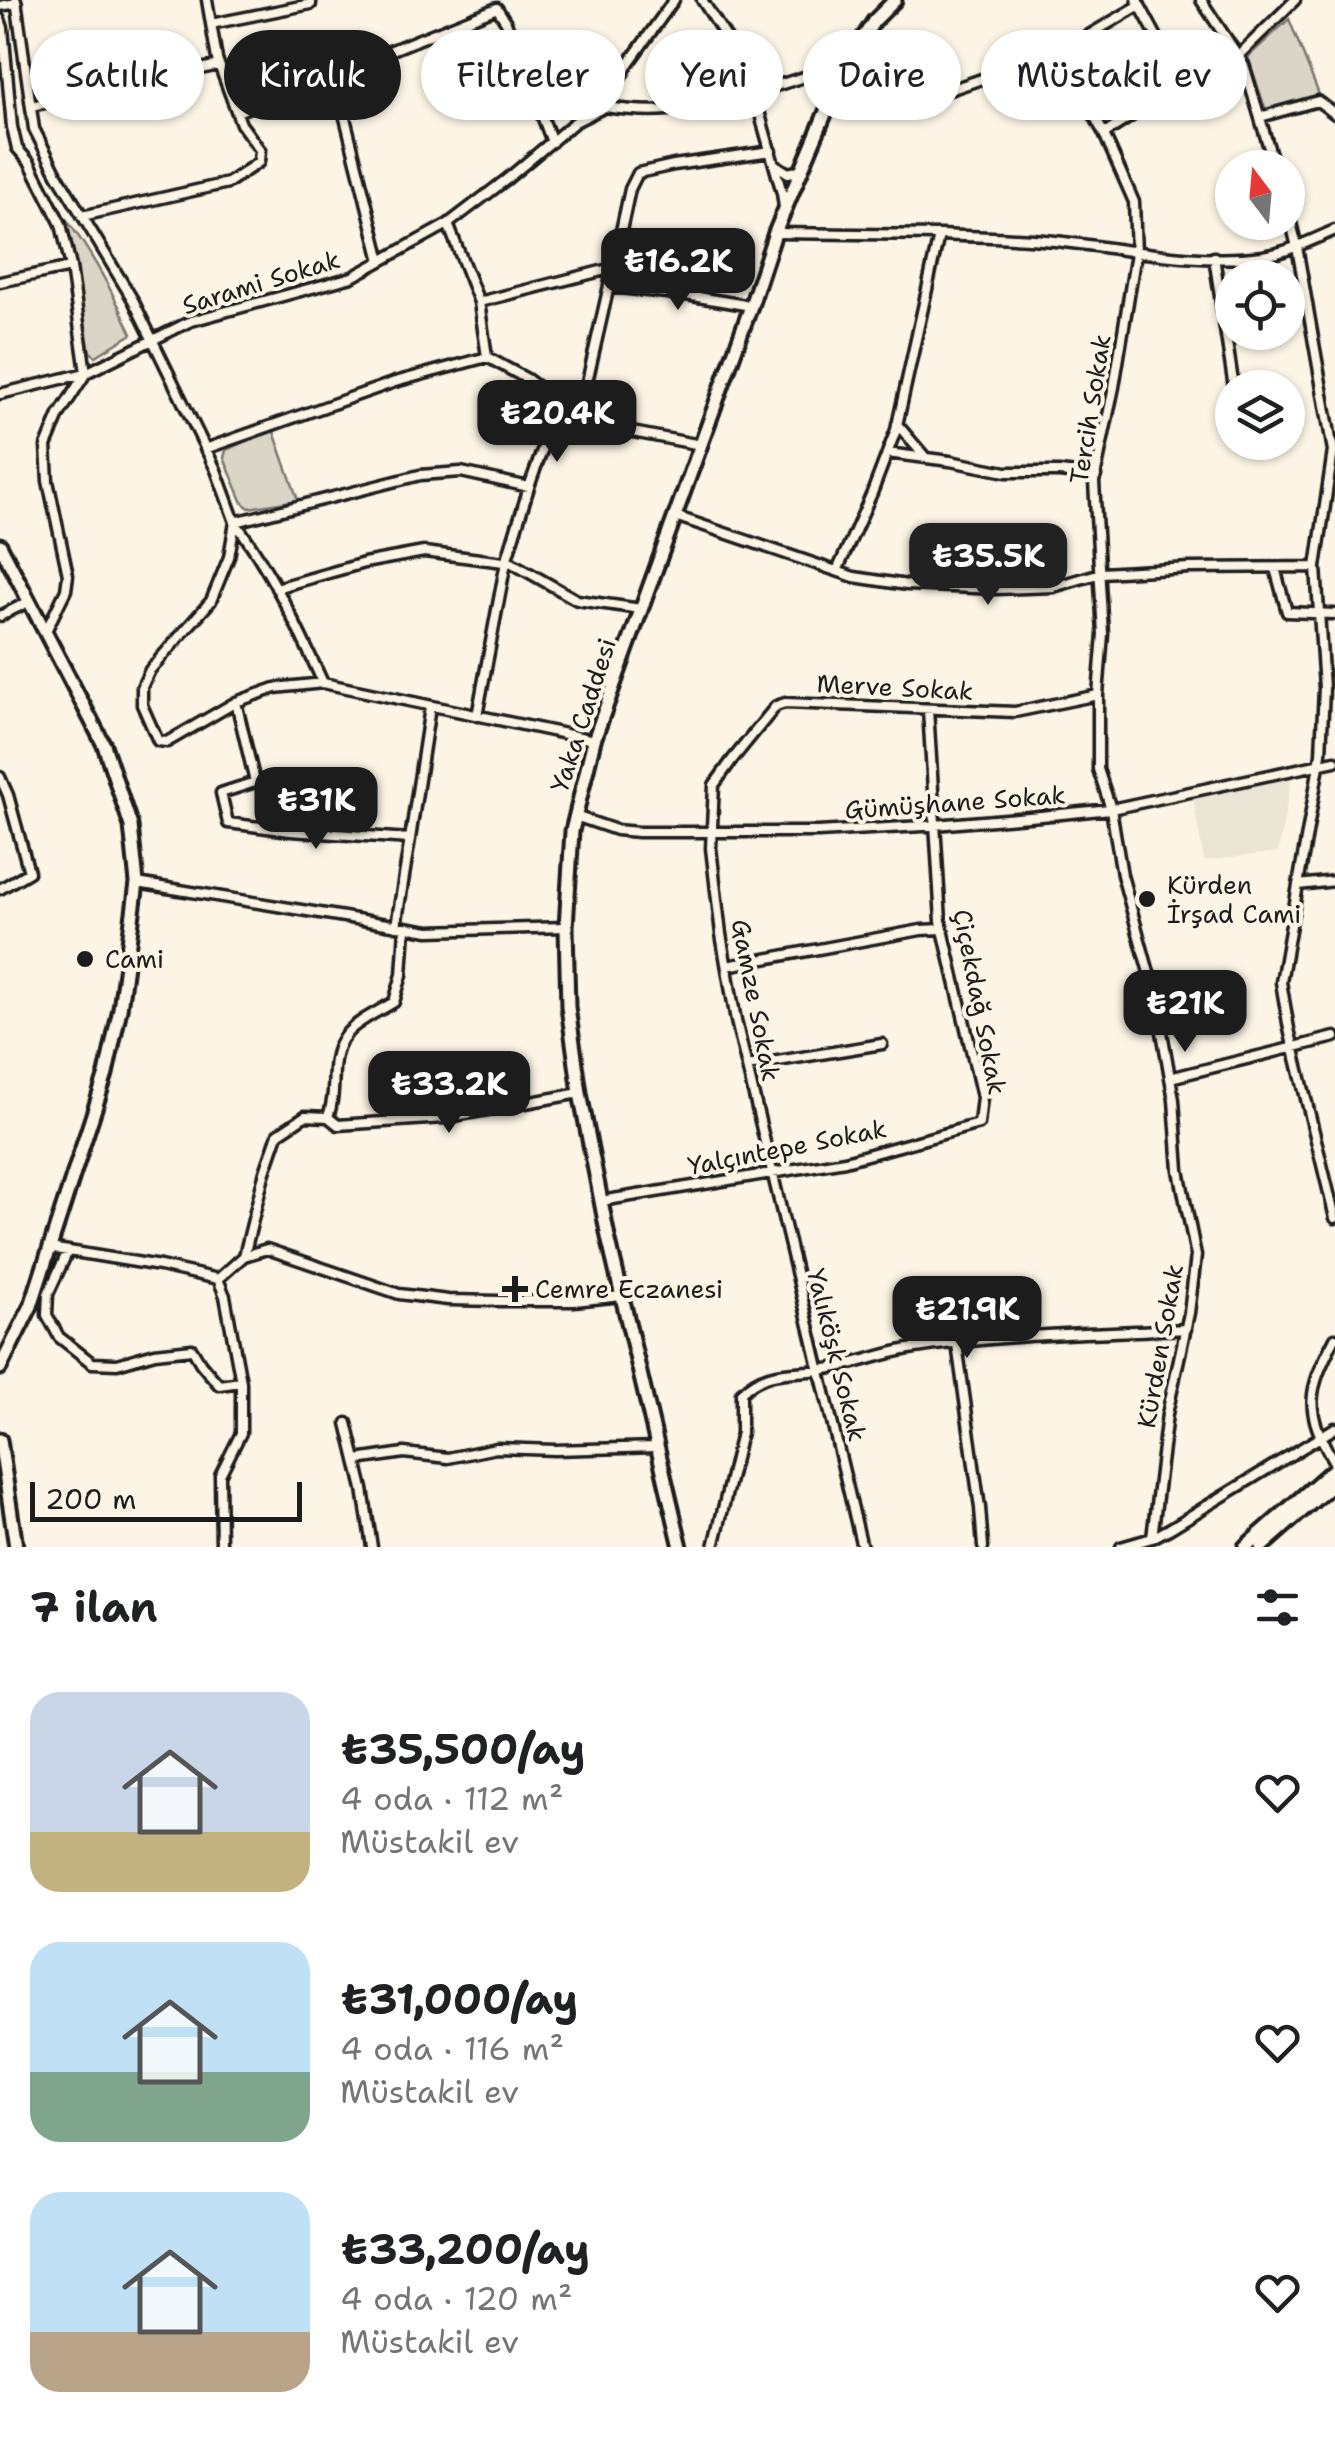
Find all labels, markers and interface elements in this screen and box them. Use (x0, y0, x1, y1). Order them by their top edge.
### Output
chip: Satılık (30, 30, 204, 120)
chip: Kiralık (224, 30, 401, 120)
chip: Filtreler (421, 30, 625, 120)
chip: Yeni (645, 30, 783, 120)
chip: Daire (803, 30, 961, 120)
chip: Müstakil ev (981, 30, 1247, 120)
north arrow (1215, 150, 1305, 240)
map controls (1215, 150, 1305, 460)
pin: ₺16.2K (597, 228, 759, 313)
text: ₺16.2K (623, 239, 733, 282)
street label: Sarami Sokak (178, 242, 344, 322)
button: locate (1215, 260, 1305, 350)
street label: Tercih Sokak (1061, 332, 1119, 486)
button: layers (1215, 370, 1305, 460)
pin: ₺20.4K (476, 380, 638, 465)
text: ₺20.4K (499, 391, 615, 434)
pin: ₺35.5K (907, 523, 1069, 608)
text: ₺35.5K (931, 534, 1045, 577)
street label: Yaka Caddesi (542, 634, 624, 796)
street label: Merve Sokak (816, 666, 974, 708)
pin: ₺31K (257, 767, 375, 852)
street label: Gümüşhane Sokak (843, 777, 1067, 827)
text: ₺31K (277, 778, 355, 821)
place label: Kürden İrşad Cami (1167, 868, 1301, 931)
marker: Kürden İrşad Cami (1136, 888, 1158, 910)
street label: Çiçekdağ Sokak (945, 906, 1015, 1098)
street label: Gamze Sokak (724, 916, 788, 1084)
place label: Cami (105, 942, 164, 976)
marker: Cami (74, 948, 96, 970)
pin: ₺21K (1126, 970, 1244, 1055)
text: ₺21K (1146, 981, 1224, 1024)
pin: ₺33.2K (368, 1051, 530, 1136)
text: ₺33.2K (390, 1062, 508, 1105)
street label: Yalçıntepe Sokak (685, 1111, 889, 1183)
street label: Kürden Sokak (1129, 1261, 1191, 1431)
street label: Yalıköşk Sokak (799, 1265, 875, 1445)
place label: Cemre Eczanesi (535, 1272, 723, 1306)
pin: ₺21.9K (886, 1276, 1048, 1361)
marker: Cemre Eczanesi (504, 1278, 526, 1300)
text: ₺21.9K (914, 1287, 1020, 1330)
scale bar (30, 1477, 302, 1522)
text: 200 m (45, 1480, 136, 1518)
text: 7 ilan (30, 1579, 158, 1635)
icon: filters (1250, 1580, 1305, 1635)
text: ₺35,500/ay (340, 1721, 585, 1777)
icon: home (110, 1732, 230, 1852)
icon: heart (1250, 1765, 1305, 1820)
text: 4 oda · 112 m² (340, 1777, 563, 1820)
text: Müstakil ev (340, 1820, 519, 1863)
text: ₺31,000/ay (340, 1971, 578, 2027)
icon: home (110, 1982, 230, 2102)
icon: heart (1250, 2015, 1305, 2070)
text: 4 oda · 116 m² (340, 2027, 564, 2070)
text: Müstakil ev (340, 2070, 519, 2113)
text: ₺33,200/ay (340, 2221, 590, 2277)
icon: home (110, 2232, 230, 2352)
icon: heart (1250, 2265, 1305, 2320)
text: 4 oda · 120 m² (340, 2277, 572, 2320)
text: Müstakil ev (340, 2320, 519, 2363)

